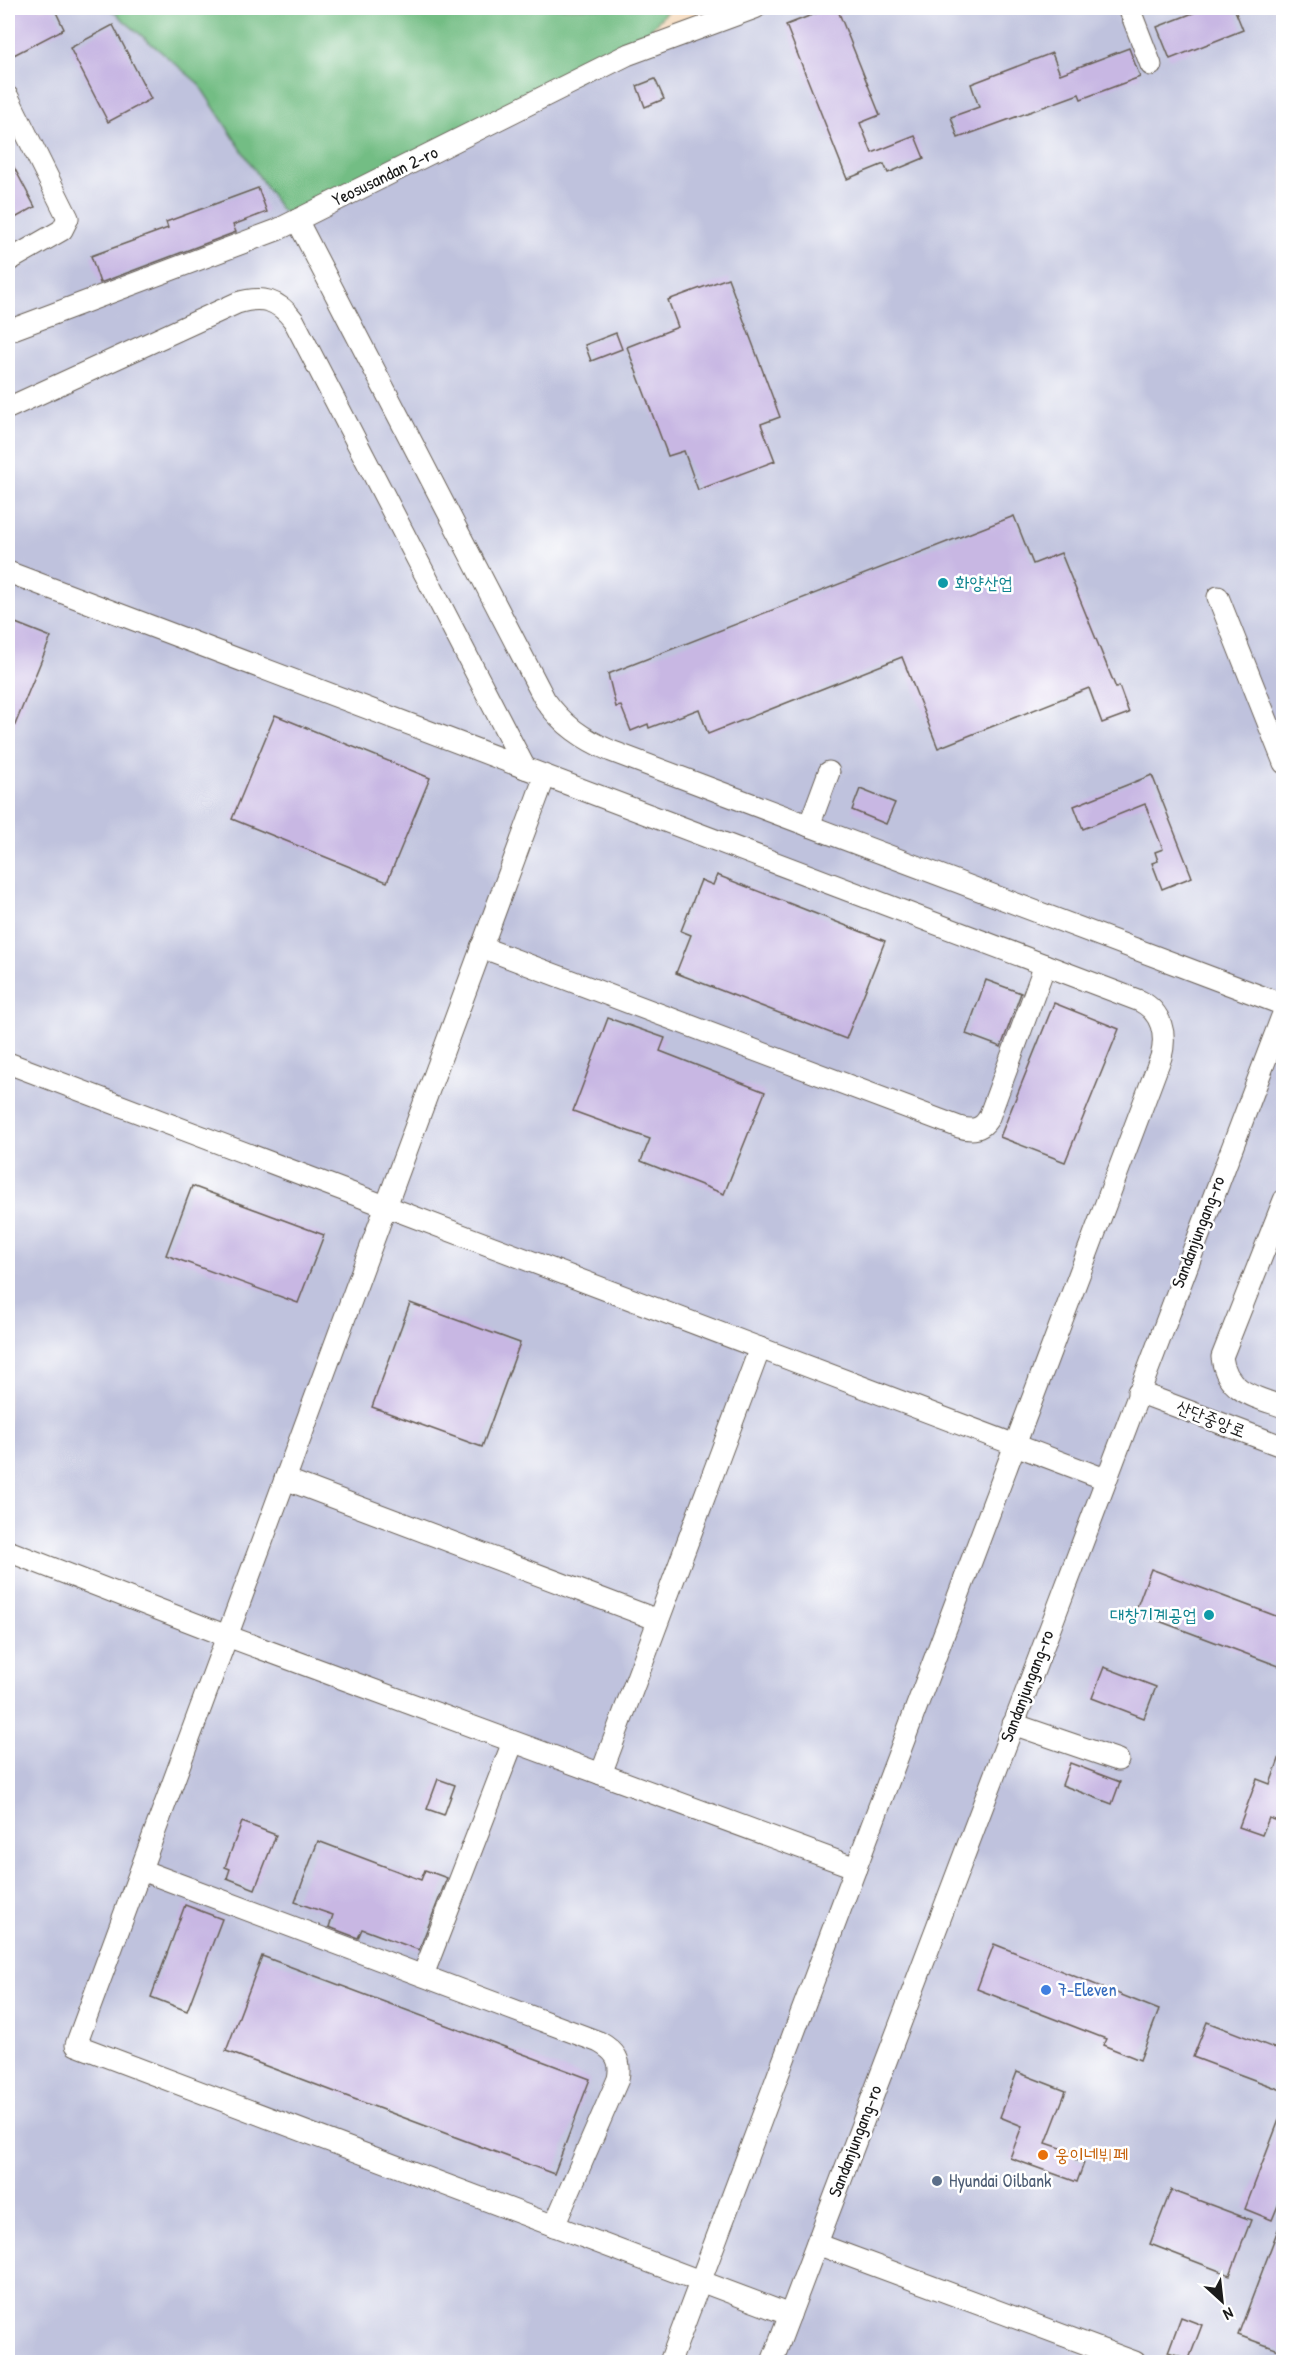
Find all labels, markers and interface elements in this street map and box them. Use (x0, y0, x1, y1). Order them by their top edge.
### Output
street label: Yeosusandan 2-ro (328, 139, 442, 212)
place label: 화양산업 (955, 570, 1013, 595)
marker: 화양산업 (936, 576, 950, 590)
street label: Sandanjungang-ro (1165, 1172, 1230, 1291)
street label: 산단중앙로 (1173, 1394, 1249, 1443)
place label: 대창기계공업 (1110, 1602, 1197, 1627)
marker: 대창기계공업 (1202, 1608, 1216, 1622)
street label: Sandanjungang-ro (994, 1626, 1059, 1745)
place label: 7-Eleven (1058, 1977, 1117, 2002)
marker: 7-Eleven (1039, 1983, 1053, 1997)
street label: Sandanjungang-ro (822, 2081, 887, 2200)
place label: 웅이네뷔페 (1055, 2142, 1128, 2167)
marker: 웅이네뷔페 (1036, 2148, 1050, 2162)
place label: Hyundai Oilbank (949, 2168, 1052, 2193)
marker: Hyundai Oilbank (930, 2174, 944, 2188)
north arrow (1192, 2271, 1252, 2331)
text: N (1220, 2303, 1238, 2326)

